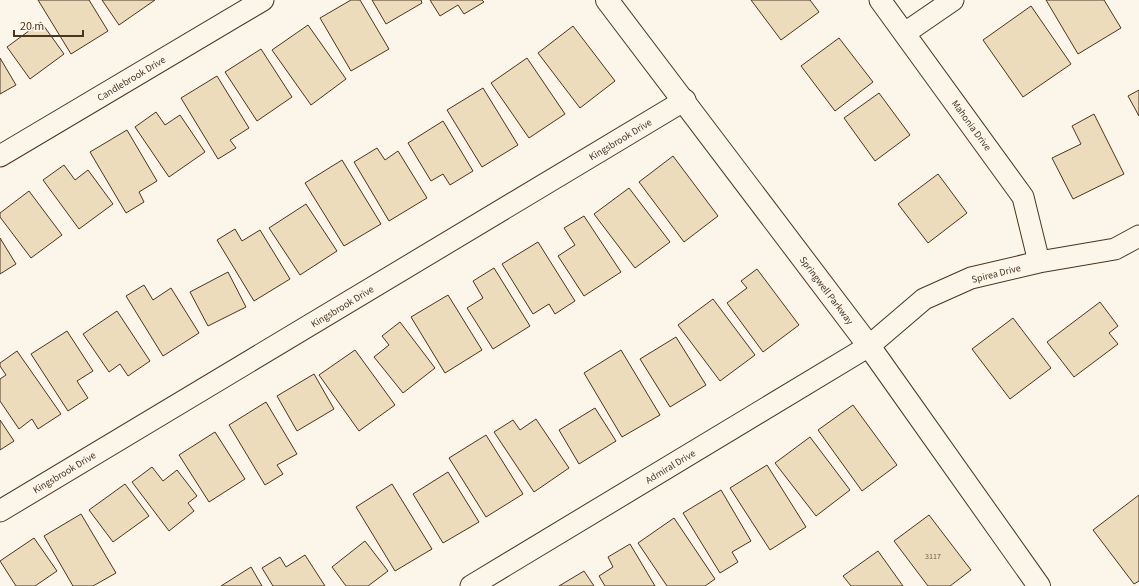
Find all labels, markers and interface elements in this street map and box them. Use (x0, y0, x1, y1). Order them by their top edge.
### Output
scale bar (14, 12, 83, 38)
text: 20 m (20, 18, 44, 35)
street label: Candlebrook Drive (95, 53, 168, 105)
street label: Mahonia Drive (948, 97, 994, 154)
street label: Kingsbrook Drive (586, 115, 655, 164)
street label: Springwell Parkway (796, 254, 857, 328)
street label: Spirea Drive (970, 261, 1022, 287)
street label: Kingsbrook Drive (308, 282, 377, 331)
street label: Admiral Drive (643, 446, 698, 487)
street label: Kingsbrook Drive (30, 448, 99, 497)
house number: 3117 (925, 551, 941, 562)

